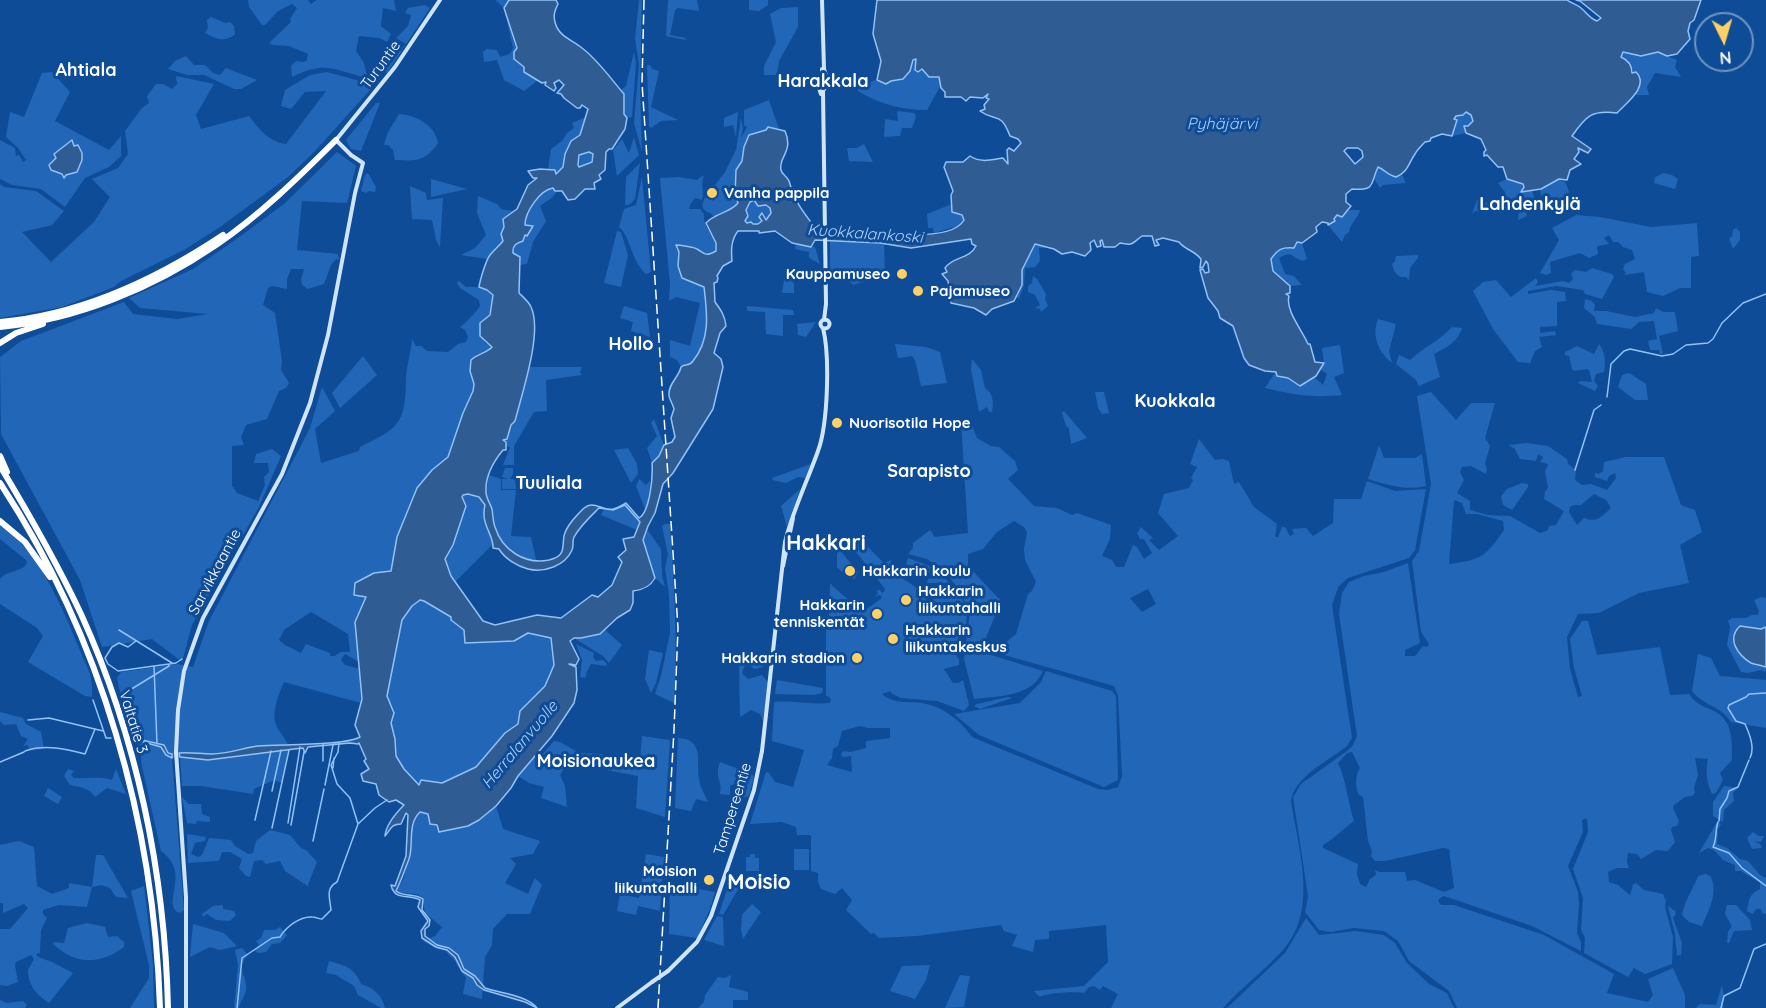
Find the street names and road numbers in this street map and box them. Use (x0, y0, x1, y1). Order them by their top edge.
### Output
street label: Turuntie (357, 37, 405, 93)
street label: Sarvikkaantie (185, 526, 245, 618)
street label: Valtatie 3 (115, 688, 151, 756)
street label: Tampereentie (710, 761, 756, 857)

